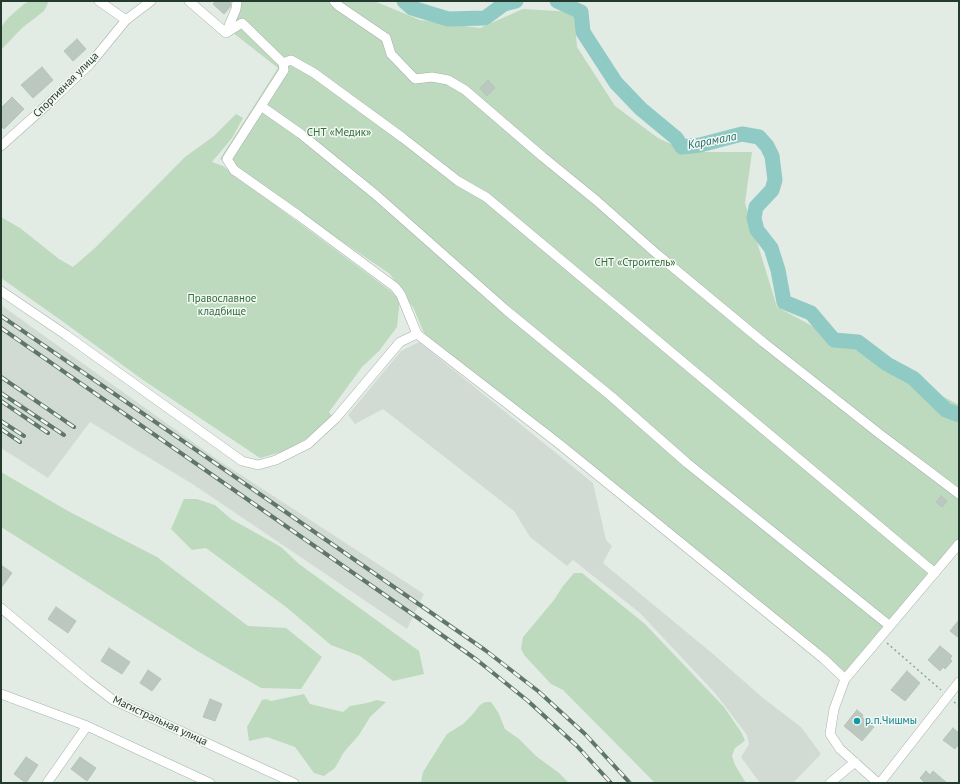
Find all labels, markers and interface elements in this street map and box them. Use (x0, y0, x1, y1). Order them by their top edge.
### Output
street label: Спортивная улица (30, 49, 102, 121)
park label: СНТ «Медик» (307, 126, 371, 140)
water label: Карамала (686, 129, 738, 153)
park label: СНТ «Строитель» (594, 256, 676, 270)
park label: Православное кладбище (188, 292, 256, 318)
street label: Магистральная улица (111, 693, 209, 749)
place label: р.п.Чишмы (865, 714, 917, 728)
marker: р.п.Чишмы (852, 716, 862, 726)

